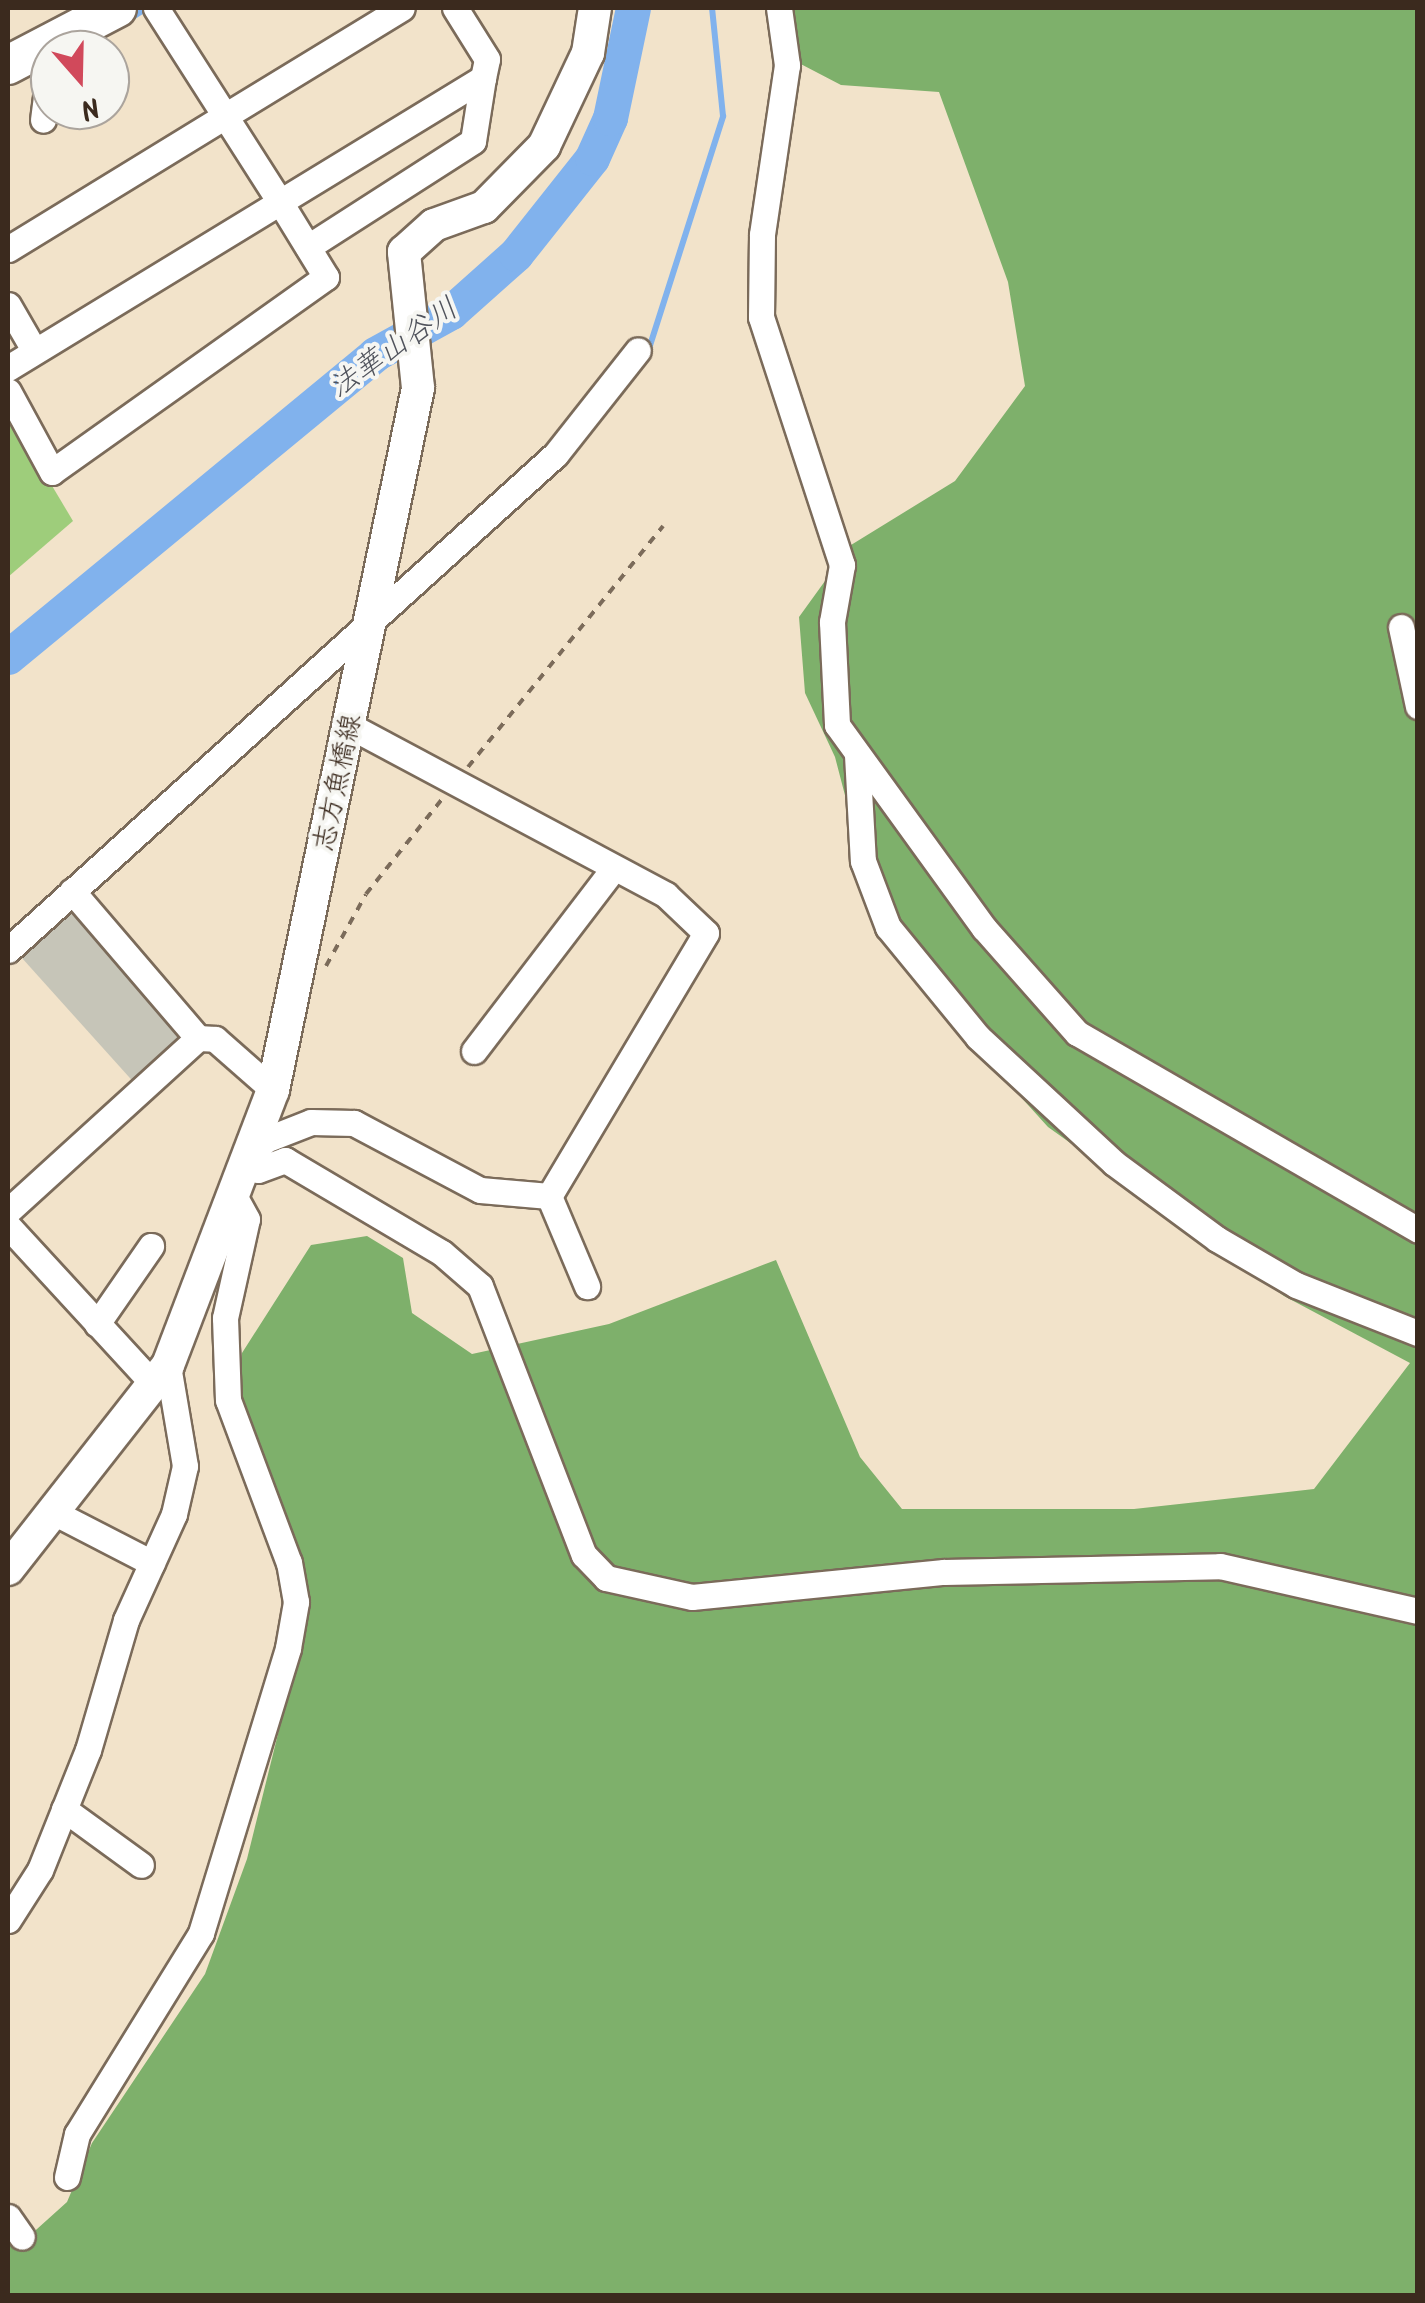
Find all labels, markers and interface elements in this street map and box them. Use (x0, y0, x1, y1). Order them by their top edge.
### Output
north arrow (30, 30, 130, 130)
text: N (74, 83, 106, 131)
water label: 法華山谷川 (322, 291, 466, 407)
street label: 志方魚橋線 (308, 711, 370, 855)

